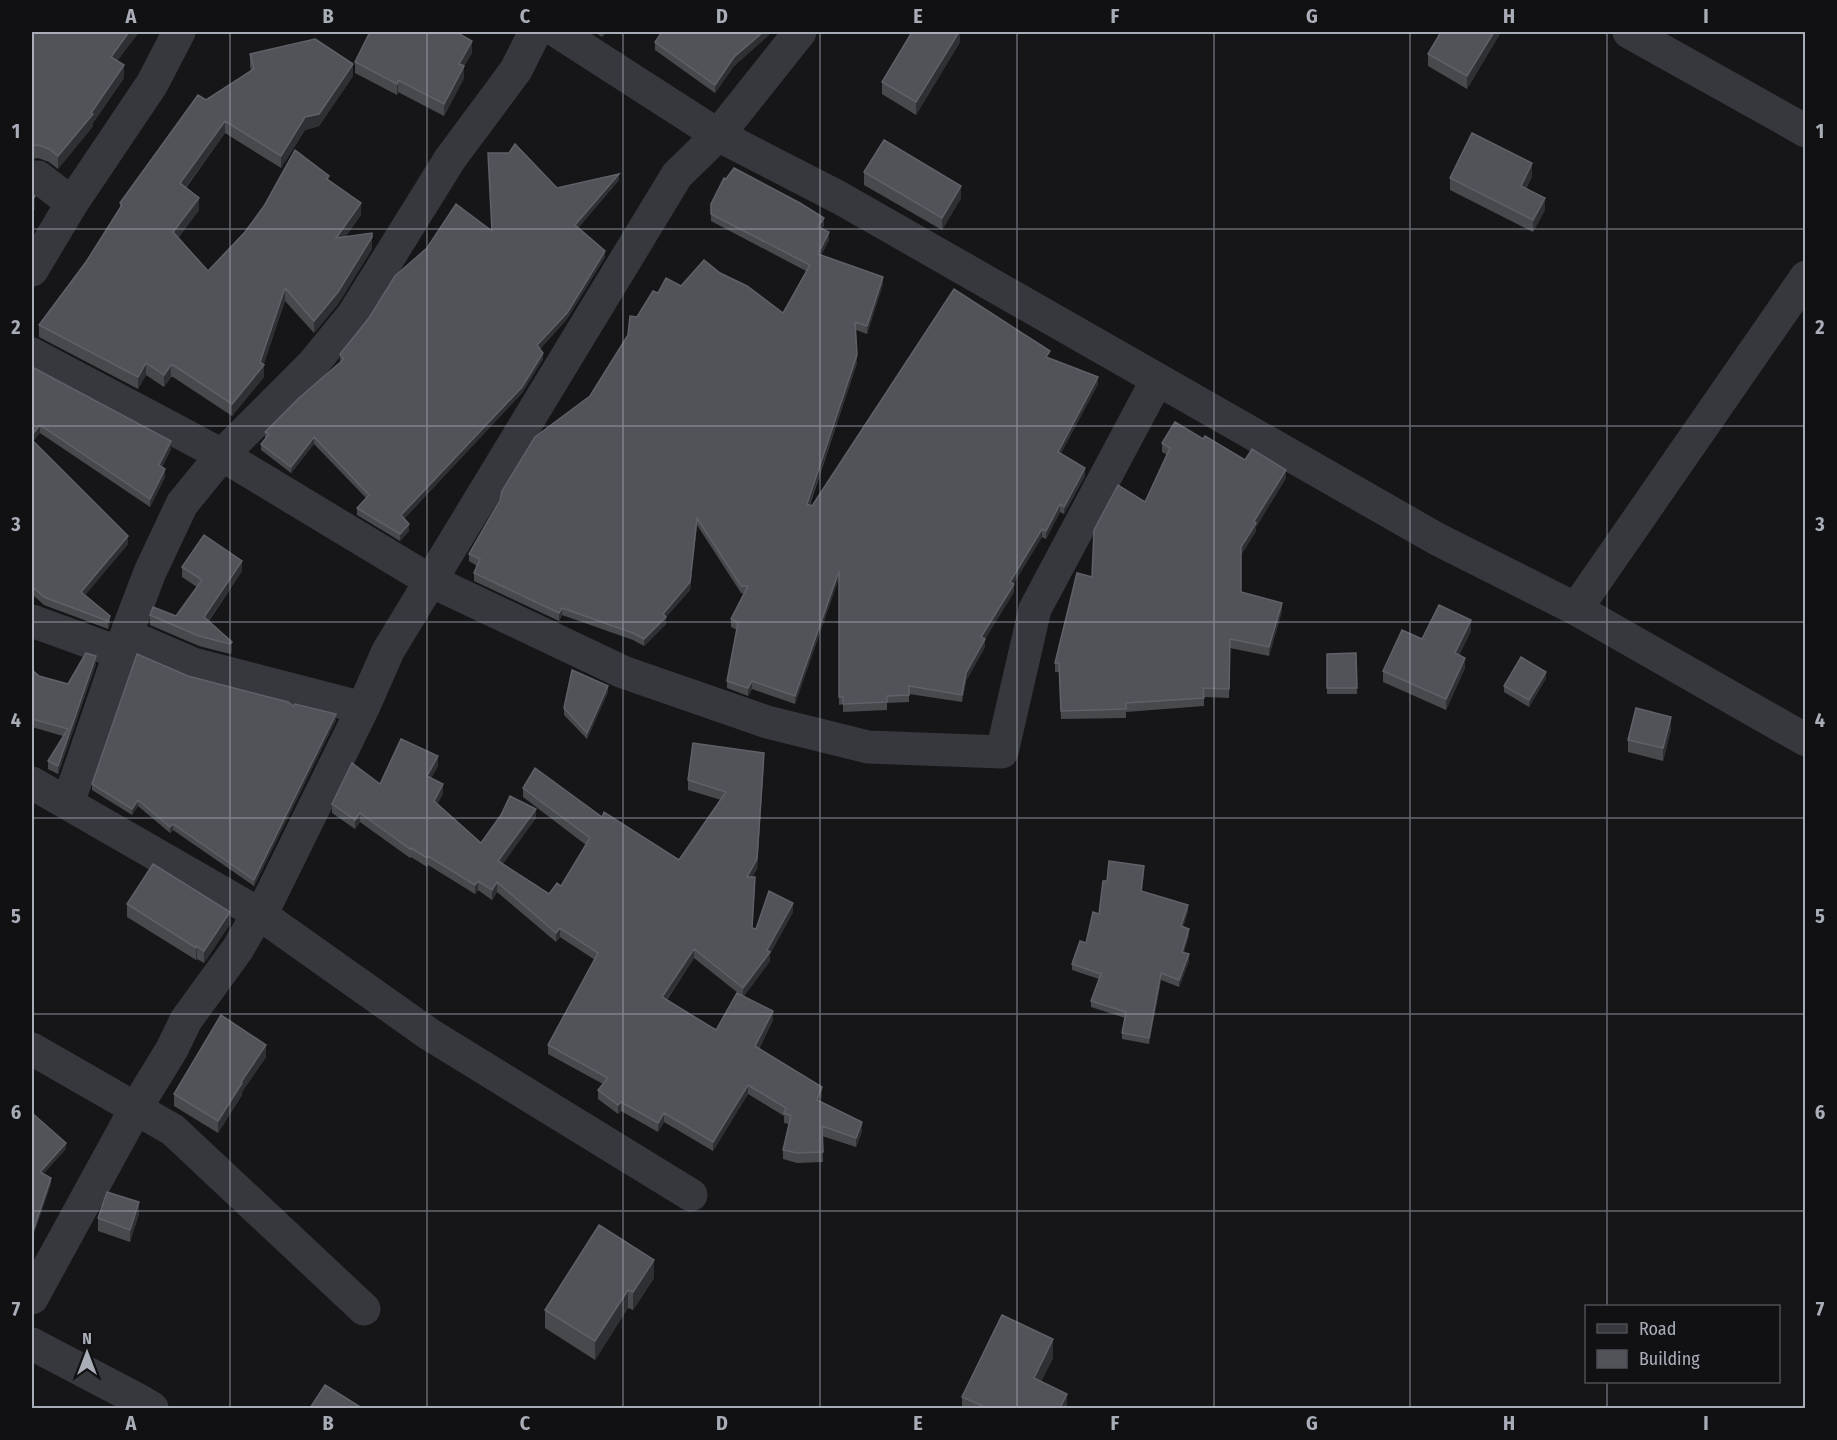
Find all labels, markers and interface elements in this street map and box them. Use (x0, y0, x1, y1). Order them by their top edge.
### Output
text: A (125, 4, 138, 28)
text: B (322, 4, 334, 28)
text: C (520, 4, 531, 28)
text: D (716, 4, 728, 28)
text: E (913, 4, 923, 28)
text: F (1111, 4, 1120, 28)
text: G (1306, 4, 1318, 28)
text: H (1503, 4, 1515, 28)
text: I (1703, 4, 1709, 28)
text: 1 (12, 119, 20, 143)
text: 1 (1816, 119, 1824, 143)
text: 2 (10, 315, 21, 339)
text: 2 (1814, 315, 1825, 339)
text: 3 (10, 512, 21, 536)
text: 3 (1814, 512, 1825, 536)
text: 4 (11, 708, 21, 732)
text: 4 (1815, 708, 1825, 732)
text: 5 (11, 904, 21, 928)
text: 5 (1815, 904, 1825, 928)
text: 6 (11, 1100, 21, 1124)
text: 6 (1815, 1100, 1825, 1124)
text: 7 (12, 1297, 21, 1321)
text: 7 (1816, 1297, 1825, 1321)
legend (1585, 1305, 1780, 1383)
text: Road (1639, 1318, 1676, 1340)
north arrow (57, 1323, 117, 1383)
text: N (82, 1329, 92, 1348)
text: Building (1639, 1348, 1700, 1370)
text: A (125, 1411, 138, 1435)
text: B (322, 1411, 334, 1435)
text: C (520, 1411, 531, 1435)
text: D (716, 1411, 728, 1435)
text: E (913, 1411, 923, 1435)
text: F (1111, 1411, 1120, 1435)
text: G (1306, 1411, 1318, 1435)
text: H (1503, 1411, 1515, 1435)
text: I (1703, 1411, 1709, 1435)

